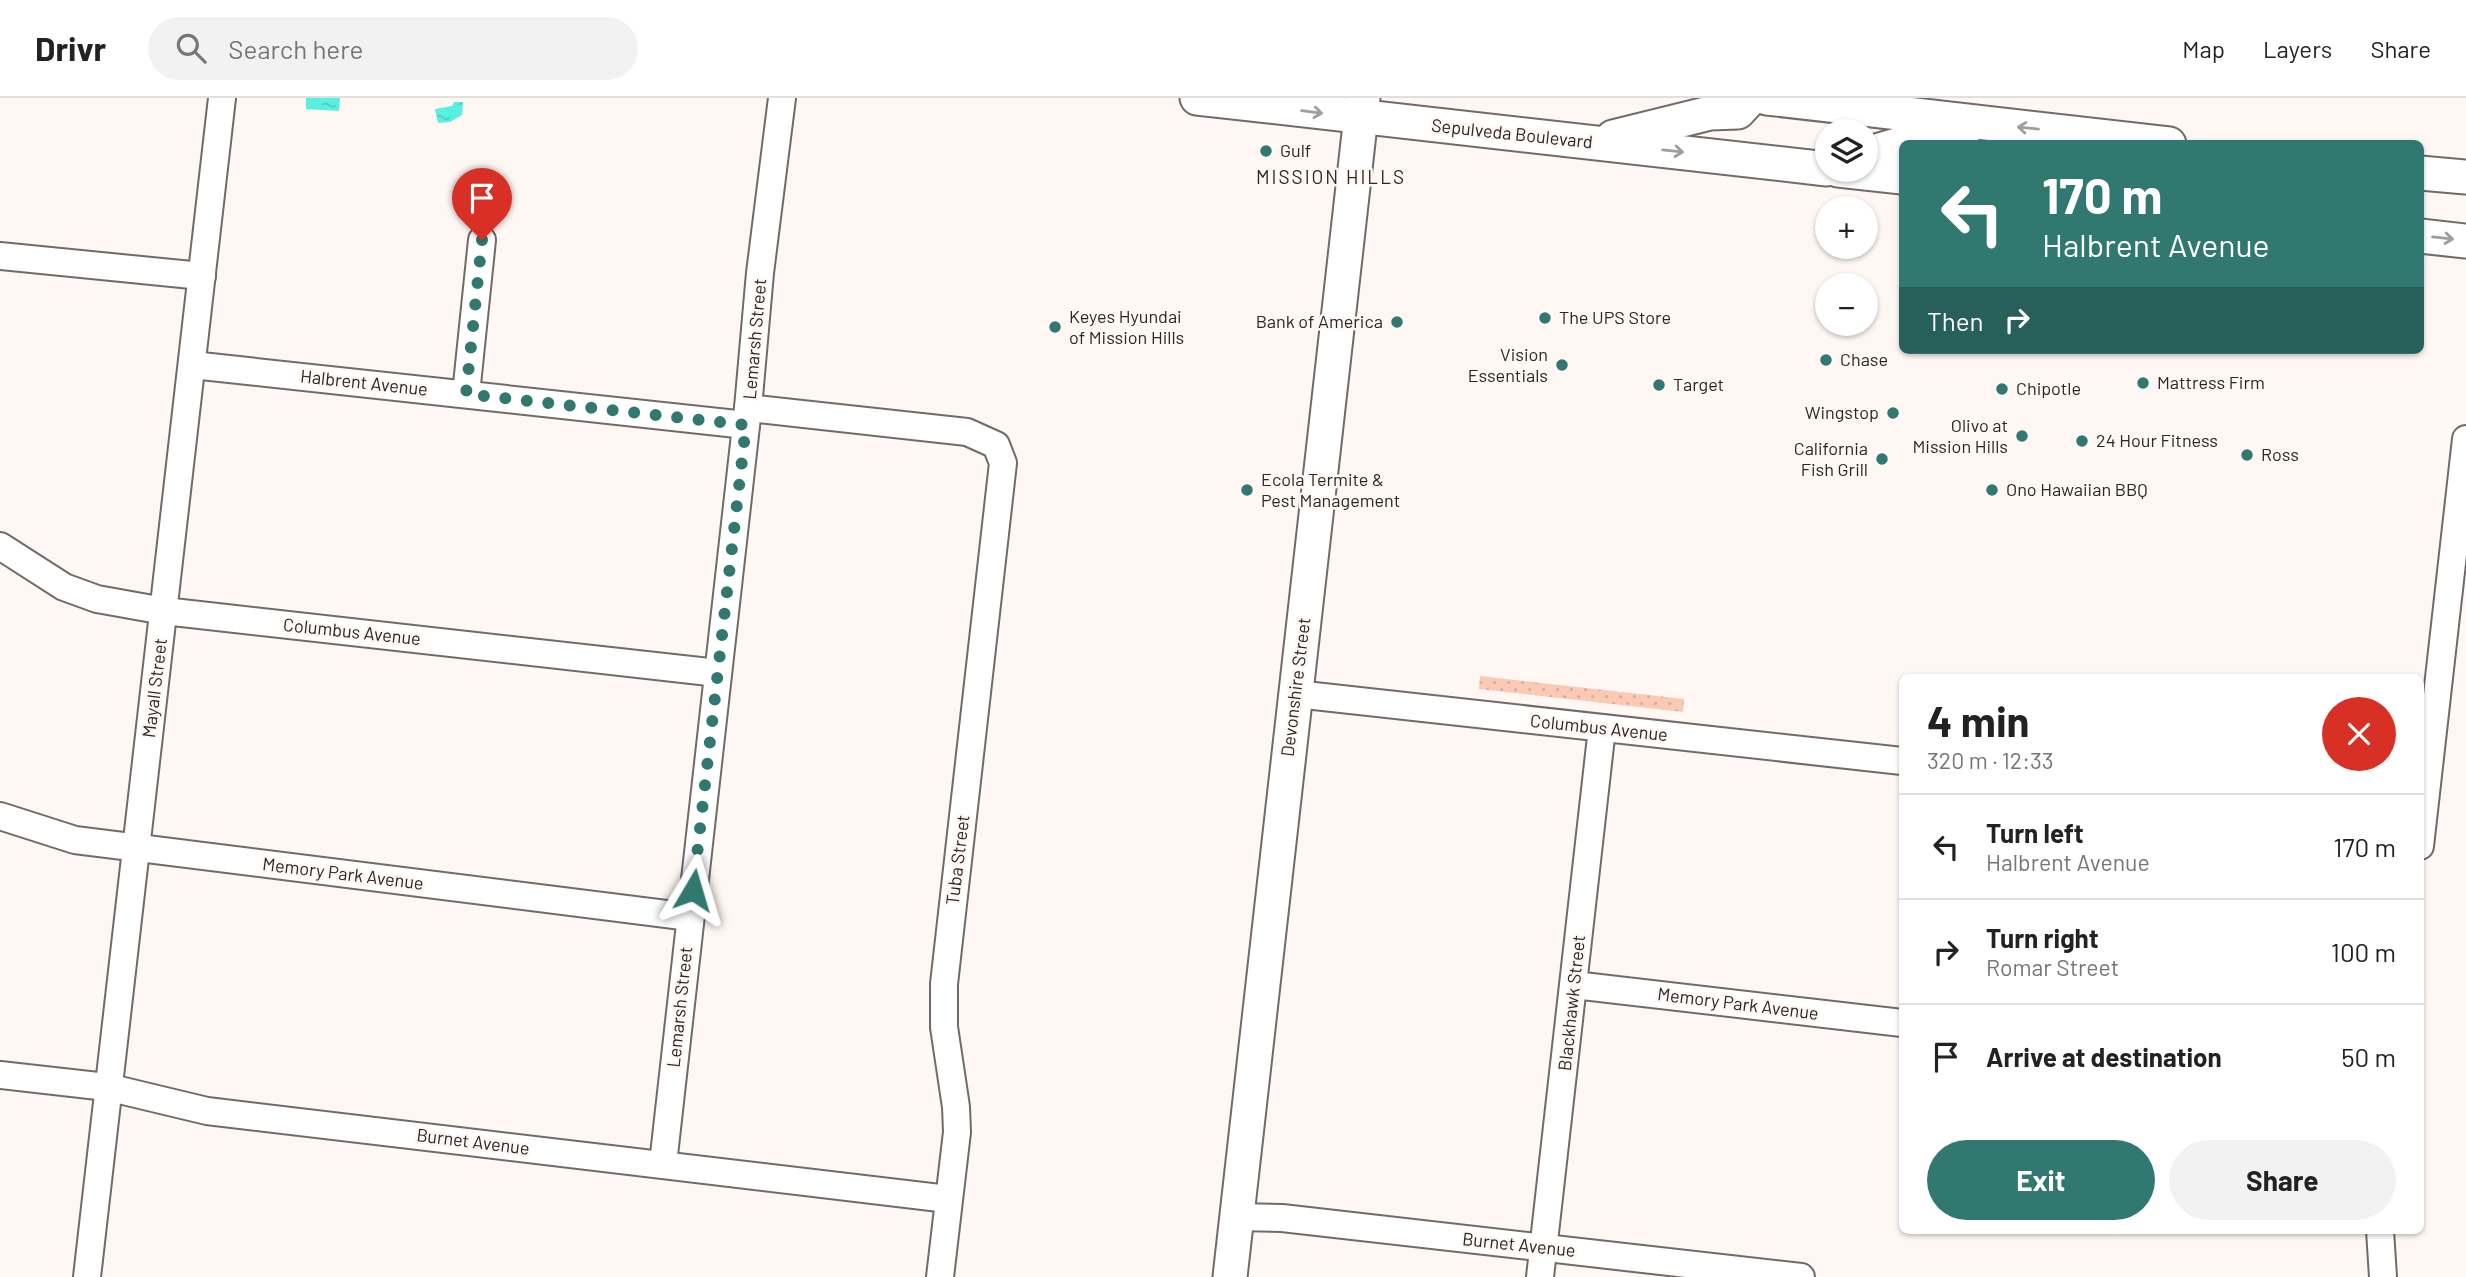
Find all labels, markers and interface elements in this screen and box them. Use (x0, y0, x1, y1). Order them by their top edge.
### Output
search box (148, 17, 638, 80)
text: Drivr (35, 28, 106, 68)
icon: search (172, 29, 210, 67)
text: Search here (228, 33, 363, 64)
text: Map (2182, 34, 2225, 63)
text: Layers (2263, 34, 2332, 63)
text: Share (2370, 34, 2431, 63)
one-way arrow (1300, 105, 1323, 118)
street label: Sepulveda Boulevard (1430, 114, 1594, 152)
map controls (1815, 119, 1878, 336)
button: layers (1815, 119, 1878, 182)
one-way arrow (2017, 121, 2040, 134)
place label: Gulf (1280, 139, 1311, 161)
marker: Gulf (1258, 143, 1274, 159)
one-way arrow (1661, 145, 1683, 158)
district label: MISSION HILLS (1256, 165, 1406, 188)
text: 170 m (2042, 165, 2162, 224)
pin (452, 168, 512, 240)
icon: left (1927, 168, 2018, 259)
icon: arrive (463, 179, 501, 217)
button: + (1815, 196, 1878, 259)
text: Halbrent Avenue (2042, 225, 2270, 263)
one-way arrow (2431, 232, 2454, 245)
button: − (1815, 273, 1878, 336)
street label: Lemarsh Street (738, 277, 770, 400)
icon: right (1998, 301, 2036, 339)
place label: Keyes Hyundai of Mission Hills (1069, 305, 1184, 348)
text: Then (1927, 305, 1984, 336)
place label: The UPS Store (1559, 306, 1671, 328)
place label: Bank of America (1256, 310, 1383, 332)
marker: The UPS Store (1537, 310, 1553, 326)
marker: Bank of America (1389, 314, 1405, 330)
marker: Keyes Hyundai of Mission Hills (1047, 319, 1063, 335)
place label: Vision Essentials (1468, 343, 1548, 386)
place label: Chase (1840, 348, 1888, 370)
marker: Chase (1818, 352, 1834, 368)
marker: Vision Essentials (1554, 357, 1570, 373)
street label: Halbrent Avenue (299, 364, 429, 400)
place label: Mattress Firm (2157, 371, 2265, 393)
place label: Target (1673, 373, 1724, 395)
marker: Mattress Firm (2135, 375, 2151, 391)
marker: Target (1651, 377, 1667, 393)
place label: Chipotle (2016, 377, 2081, 399)
marker: Chipotle (1994, 381, 2010, 397)
place label: Wingstop (1805, 401, 1879, 423)
marker: Wingstop (1885, 405, 1901, 421)
place label: Olivo at Mission Hills (1912, 414, 2008, 457)
marker: Olivo at Mission Hills (2014, 428, 2030, 444)
place label: 24 Hour Fitness (2096, 429, 2218, 451)
marker: 24 Hour Fitness (2074, 433, 2090, 449)
place label: California Fish Grill (1794, 437, 1868, 480)
place label: Ross (2261, 443, 2299, 465)
marker: Ross (2239, 447, 2255, 463)
marker: California Fish Grill (1874, 451, 1890, 467)
place label: Ecola Termite & Pest Management (1261, 468, 1400, 511)
place label: Ono Hawaiian BBQ (2006, 478, 2148, 500)
marker: Ecola Termite & Pest Management (1239, 482, 1255, 498)
marker: Ono Hawaiian BBQ (1984, 482, 2000, 498)
street label: Columbus Avenue (282, 613, 422, 649)
street label: Devonshire Street (1276, 616, 1314, 758)
street label: Mayall Street (137, 637, 171, 739)
text: 4 min (1927, 695, 2030, 745)
button: close (2322, 697, 2396, 771)
street label: Columbus Avenue (1529, 709, 1669, 745)
text: 320 m · 12:33 (1927, 746, 2054, 774)
street label: Tuba Street (941, 813, 973, 906)
text: Turn left (1986, 817, 2084, 848)
icon: left (1927, 828, 1965, 866)
text: 170 m (2333, 831, 2396, 862)
text: Halbrent Avenue (1986, 848, 2150, 876)
street label: Memory Park Avenue (261, 852, 425, 894)
position arrow (656, 853, 730, 927)
text: Turn right (1986, 922, 2099, 953)
icon: right (1927, 933, 1965, 971)
street label: Blackhawk Street (1553, 934, 1589, 1072)
text: 100 m (2331, 936, 2396, 967)
street label: Lemarsh Street (662, 945, 696, 1068)
text: Romar Street (1986, 953, 2119, 981)
street label: Memory Park Avenue (1656, 982, 1820, 1024)
icon: arrive (1927, 1038, 1965, 1076)
text: Arrive at destination (1986, 1041, 2222, 1072)
text: 50 m (2341, 1041, 2396, 1072)
street label: Burnet Avenue (415, 1123, 531, 1159)
button: Exit (1927, 1140, 2155, 1220)
button: Share (2169, 1140, 2396, 1220)
street label: Burnet Avenue (1461, 1227, 1577, 1261)

